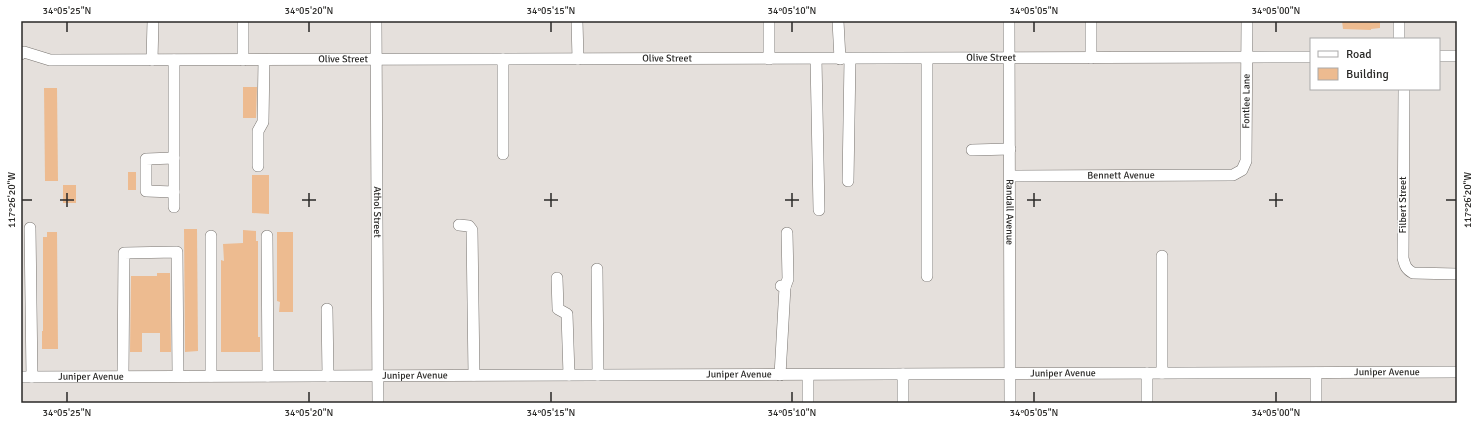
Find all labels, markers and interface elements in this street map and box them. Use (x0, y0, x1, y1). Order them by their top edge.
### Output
text: 34°05'25"N (43, 5, 91, 17)
text: 34°05'20"N (285, 5, 333, 17)
text: 34°05'15"N (527, 5, 575, 17)
text: 34°05'10"N (768, 5, 816, 17)
text: 34°05'05"N (1010, 5, 1058, 17)
text: 34°05'00"N (1252, 5, 1300, 17)
legend (1310, 38, 1440, 90)
text: Road (1346, 47, 1372, 62)
street label: Olive Street (642, 52, 693, 65)
street label: Olive Street (966, 52, 1017, 64)
street label: Olive Street (318, 53, 369, 65)
text: Building (1346, 67, 1389, 82)
street label: Fontlee Lane (1240, 74, 1253, 129)
street label: Bennett Avenue (1087, 169, 1155, 182)
text: 117°26'20"W (6, 172, 18, 228)
text: 117°26'20"W (1462, 172, 1474, 228)
street label: Filbert Street (1397, 176, 1409, 233)
street label: Randall Avenue (1003, 179, 1016, 245)
street label: Athol Street (371, 186, 383, 238)
street label: Juniper Avenue (1354, 366, 1420, 378)
street label: Juniper Avenue (1030, 367, 1096, 379)
street label: Juniper Avenue (706, 368, 772, 381)
street label: Juniper Avenue (382, 370, 448, 382)
street label: Juniper Avenue (58, 371, 124, 383)
text: 34°05'25"N (43, 407, 91, 419)
text: 34°05'20"N (285, 407, 333, 419)
text: 34°05'15"N (527, 407, 575, 419)
text: 34°05'10"N (768, 407, 816, 419)
text: 34°05'05"N (1010, 407, 1058, 419)
text: 34°05'00"N (1252, 407, 1300, 419)

